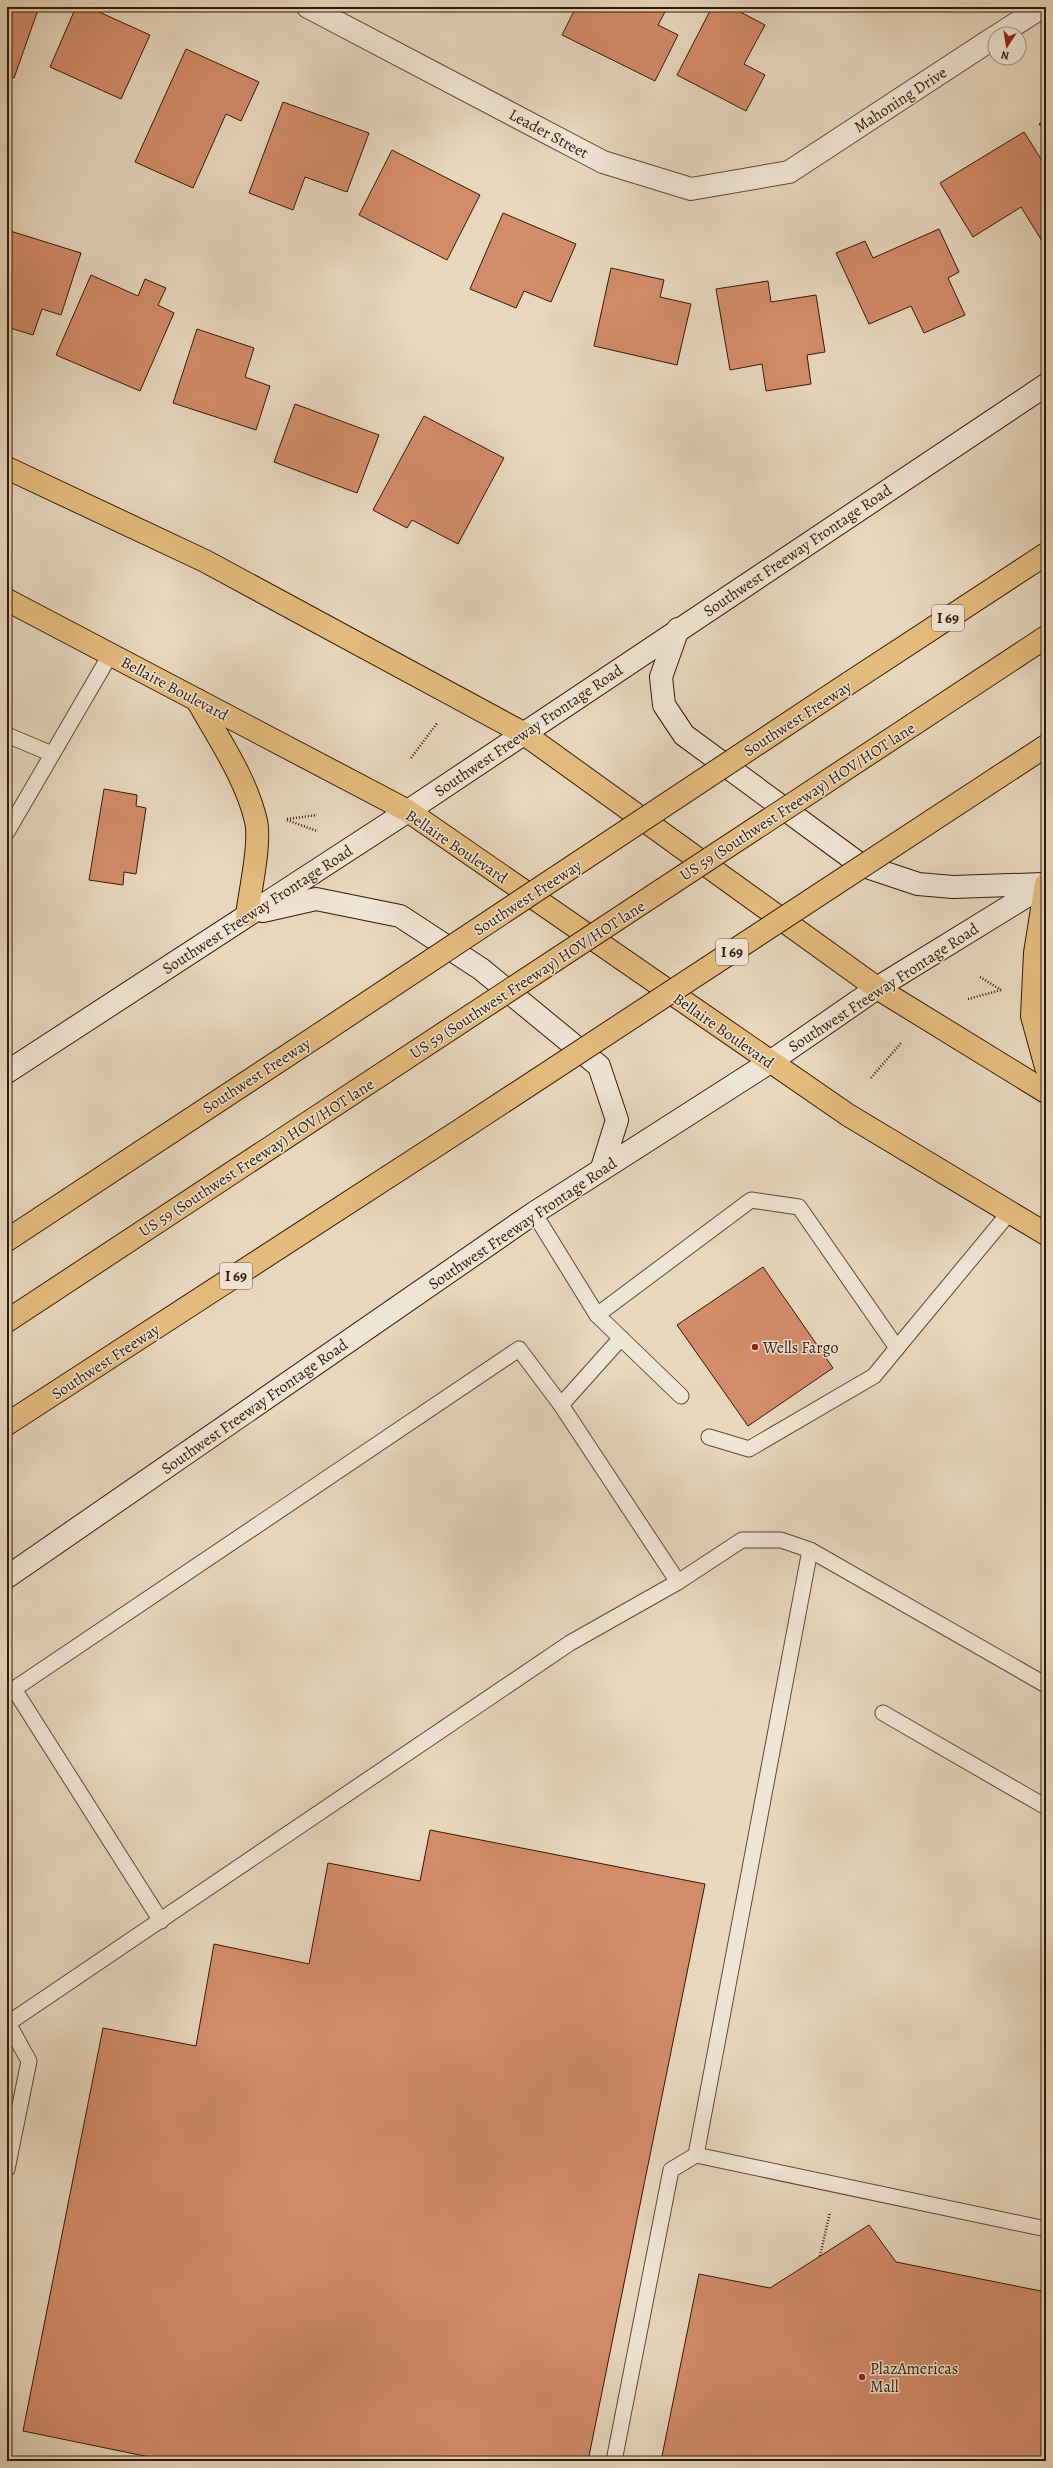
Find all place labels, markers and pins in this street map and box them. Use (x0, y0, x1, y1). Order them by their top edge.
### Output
place label: Wells Fargo (762, 1337, 838, 1359)
marker: Wells Fargo (750, 1342, 760, 1352)
place label: PlazAmericas Mall (870, 2358, 958, 2398)
marker: PlazAmericas Mall (857, 2372, 867, 2382)

